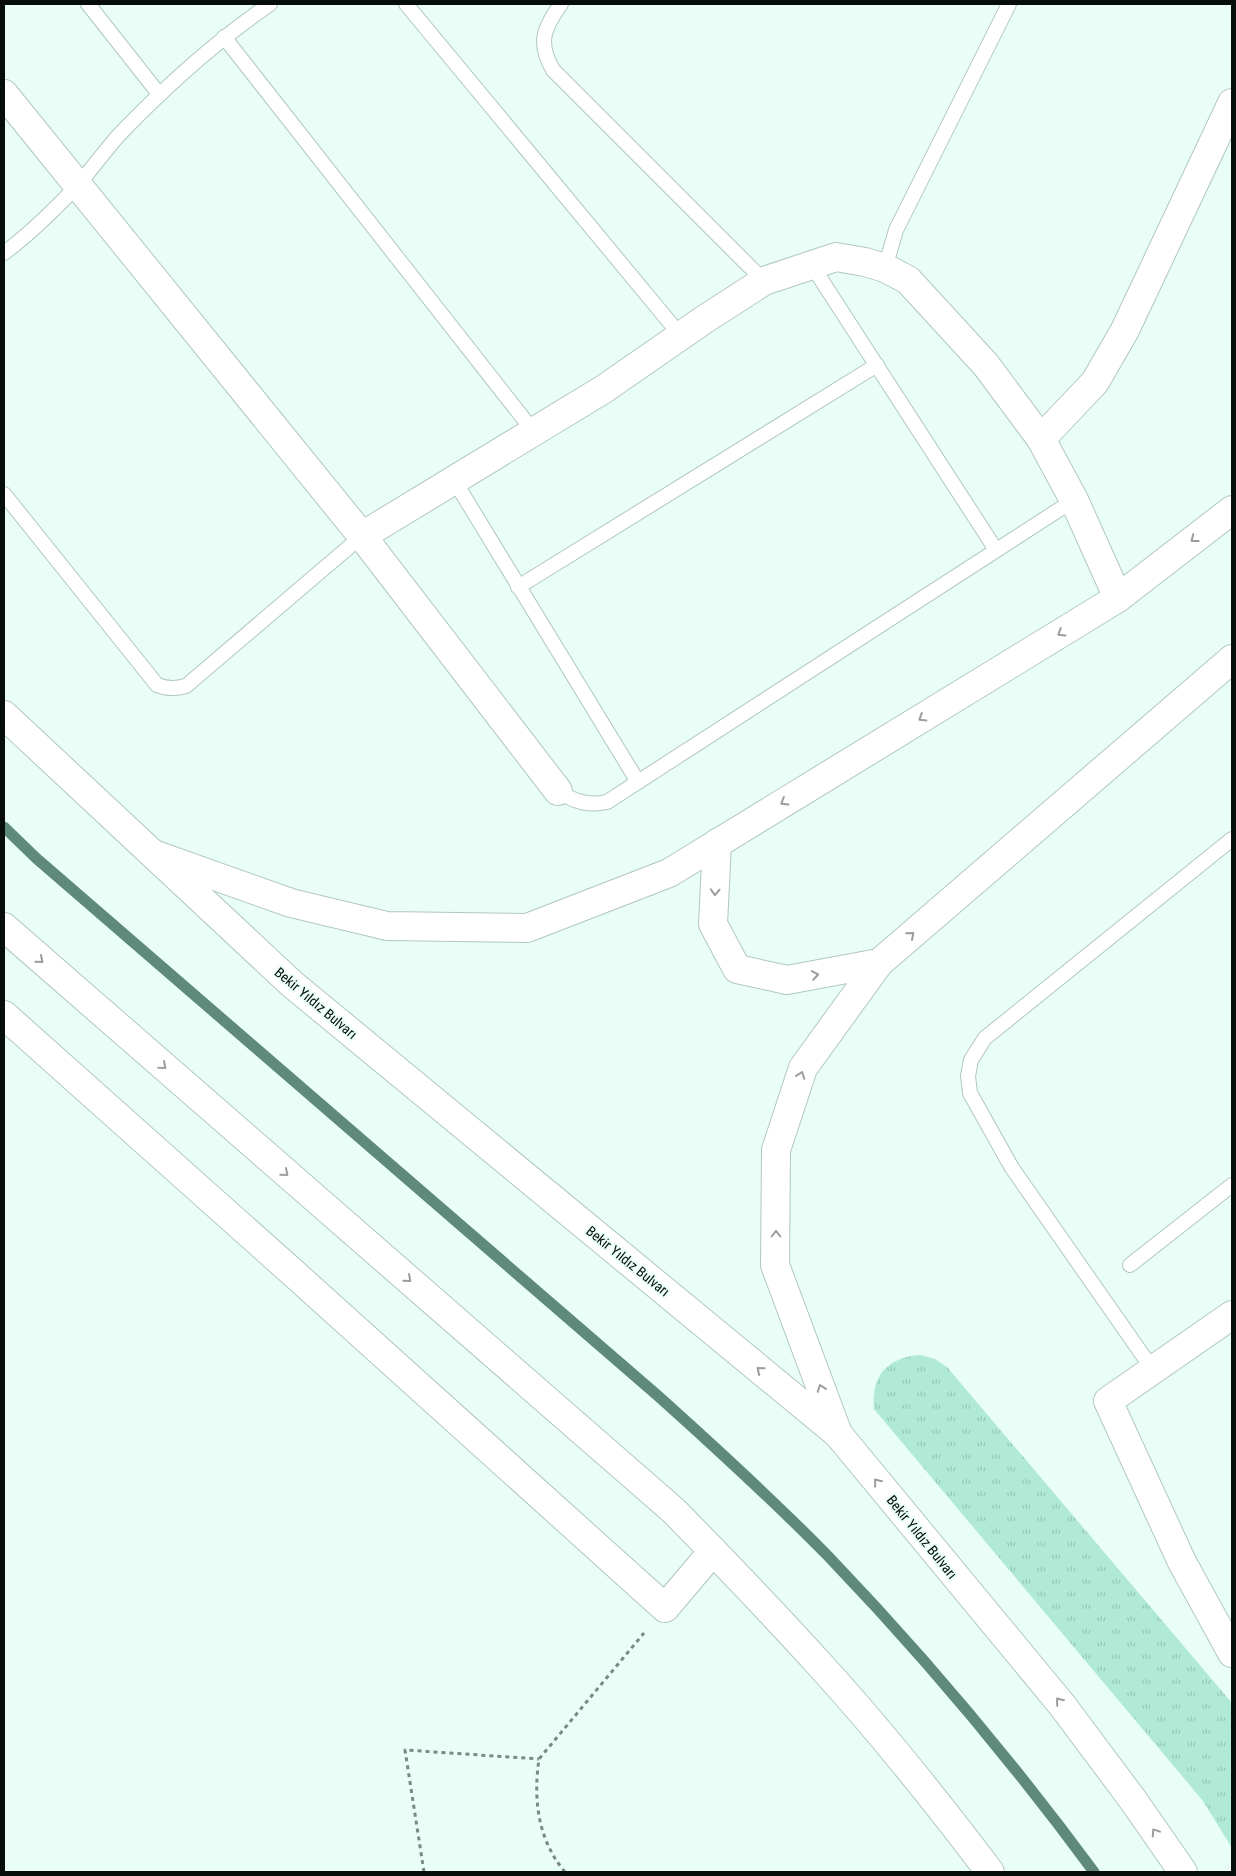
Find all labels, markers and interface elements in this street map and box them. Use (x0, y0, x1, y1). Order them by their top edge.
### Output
one-way arrow (1191, 534, 1200, 542)
one-way arrow (1057, 626, 1066, 636)
one-way arrow (919, 711, 928, 721)
one-way arrow (780, 796, 789, 806)
one-way arrow (709, 888, 720, 896)
one-way arrow (906, 932, 915, 941)
one-way arrow (34, 954, 43, 962)
street label: Bekir Yıldız Bulvarı (272, 964, 360, 1042)
one-way arrow (811, 970, 820, 980)
one-way arrow (157, 1061, 166, 1070)
one-way arrow (795, 1072, 805, 1080)
one-way arrow (280, 1167, 289, 1176)
street label: Bekir Yıldız Bulvarı (583, 1223, 673, 1299)
one-way arrow (770, 1230, 781, 1238)
one-way arrow (402, 1274, 411, 1282)
one-way arrow (757, 1367, 766, 1376)
one-way arrow (817, 1384, 827, 1393)
one-way arrow (875, 1479, 883, 1488)
street label: Bekir Yıldız Bulvarı (884, 1492, 960, 1582)
one-way arrow (1055, 1698, 1064, 1707)
one-way arrow (1152, 1828, 1161, 1838)

